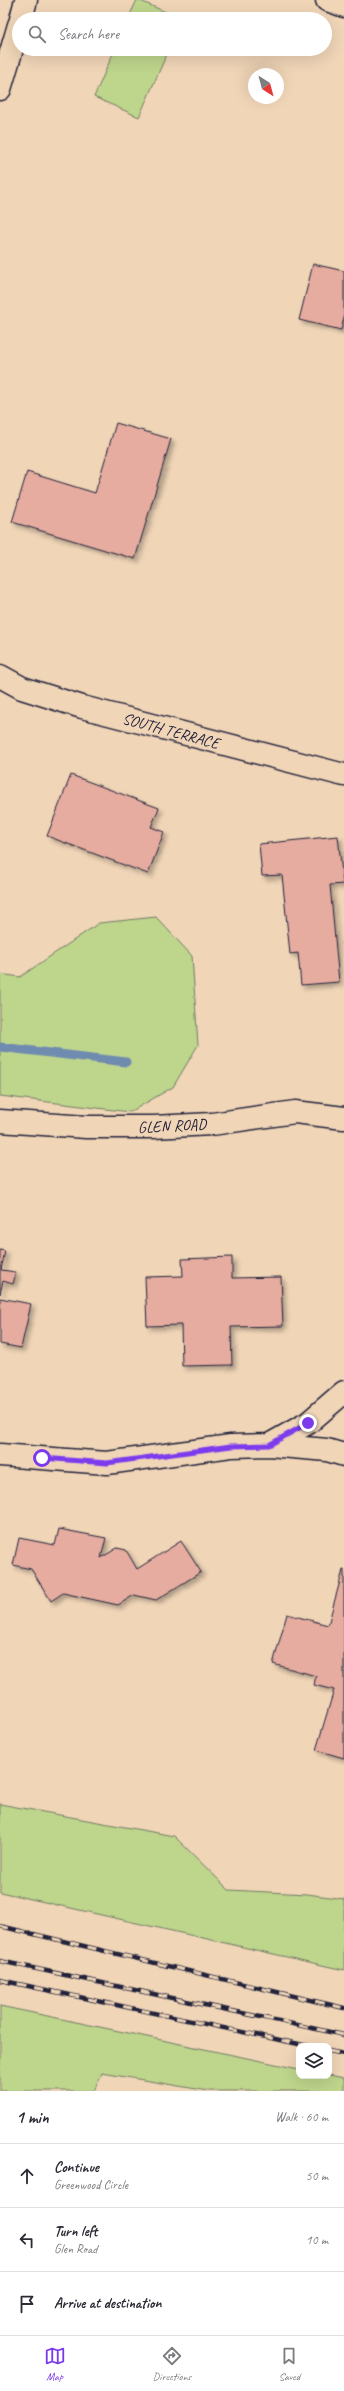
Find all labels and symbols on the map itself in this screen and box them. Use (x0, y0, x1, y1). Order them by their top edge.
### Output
north arrow (248, 68, 284, 104)
street label: SOUTH TERRACE (120, 708, 223, 754)
street label: GLEN ROAD (137, 1114, 209, 1138)
route end (299, 1414, 317, 1432)
route start (33, 1449, 51, 1467)

